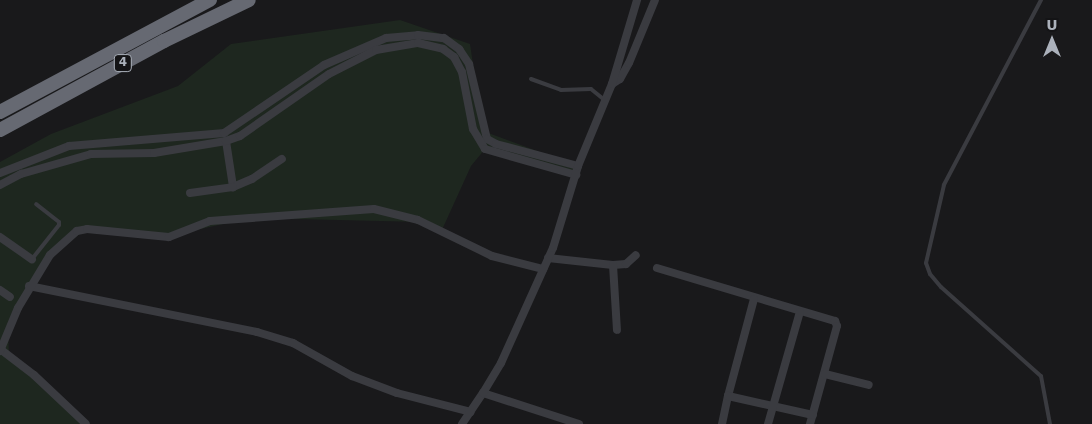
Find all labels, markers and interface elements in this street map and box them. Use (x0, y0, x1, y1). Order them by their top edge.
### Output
north arrow (1027, 15, 1077, 65)
text: U (1046, 17, 1058, 33)
road number: 4 (113, 54, 133, 72)

